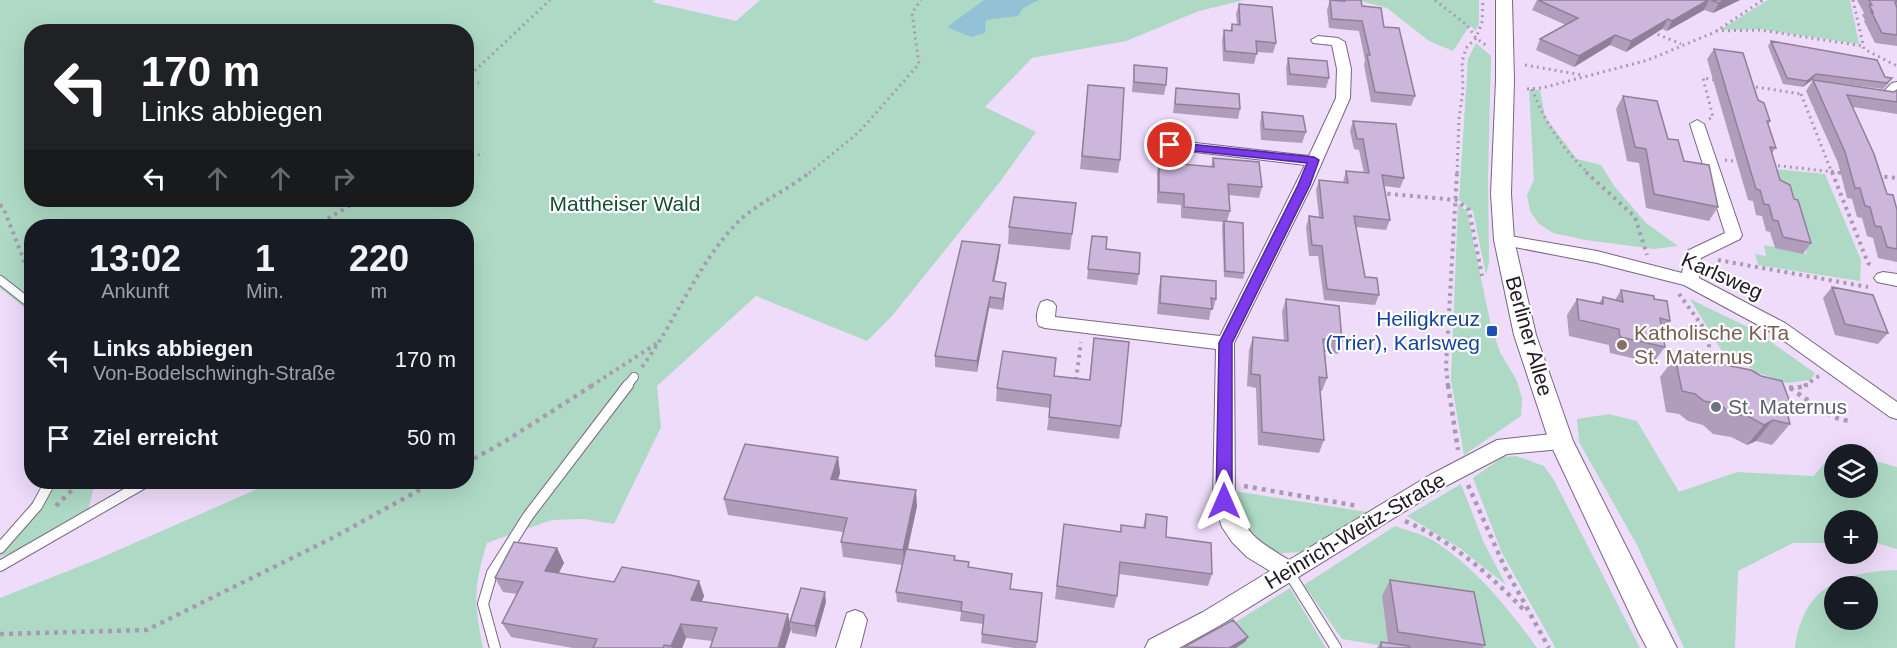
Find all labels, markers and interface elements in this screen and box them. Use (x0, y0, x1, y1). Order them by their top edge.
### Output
icon: left (42, 48, 120, 126)
text: 170 m (141, 48, 260, 95)
text: Links abbiegen (141, 97, 323, 127)
pin (1144, 119, 1195, 170)
icon: arrive (1153, 128, 1186, 161)
icon: left (138, 162, 171, 195)
icon: ahead (201, 162, 234, 195)
icon: ahead (264, 162, 297, 195)
icon: right (327, 162, 360, 195)
park label: Mattheiser Wald (550, 192, 700, 215)
text: 13:02 (89, 238, 181, 279)
text: 1 (255, 238, 275, 279)
text: 220 (349, 238, 409, 279)
street label: Karlsweg (1678, 247, 1766, 304)
street label: Berliner Allee (1501, 273, 1558, 399)
text: Ankunft (101, 280, 169, 302)
text: Min. (246, 280, 284, 302)
text: m (371, 280, 387, 302)
place label: Heiligkreuz (Trier), Karlsweg (1326, 307, 1480, 354)
place label: Katholische KiTa St. Maternus (1634, 321, 1790, 368)
marker: Heiligkreuz (Trier), Karlsweg (1485, 324, 1499, 338)
text: Links abbiegen (93, 336, 253, 361)
marker: Katholische KiTa St. Maternus (1615, 338, 1629, 352)
icon: left (42, 344, 75, 377)
text: 170 m (395, 347, 456, 372)
text: Von-Bodelschwingh-Straße (93, 362, 335, 384)
place label: St. Maternus (1728, 395, 1847, 418)
marker: St. Maternus (1709, 400, 1723, 414)
icon: arrive (42, 422, 75, 455)
text: Ziel erreicht (93, 425, 218, 450)
text: 50 m (407, 425, 456, 450)
map controls (1824, 444, 1878, 630)
button: layers (1824, 444, 1878, 498)
street label: Heinrich-Weitz-Straße (1260, 468, 1449, 594)
position arrow (1192, 469, 1256, 533)
button: + (1824, 510, 1878, 564)
button: − (1824, 576, 1878, 630)

